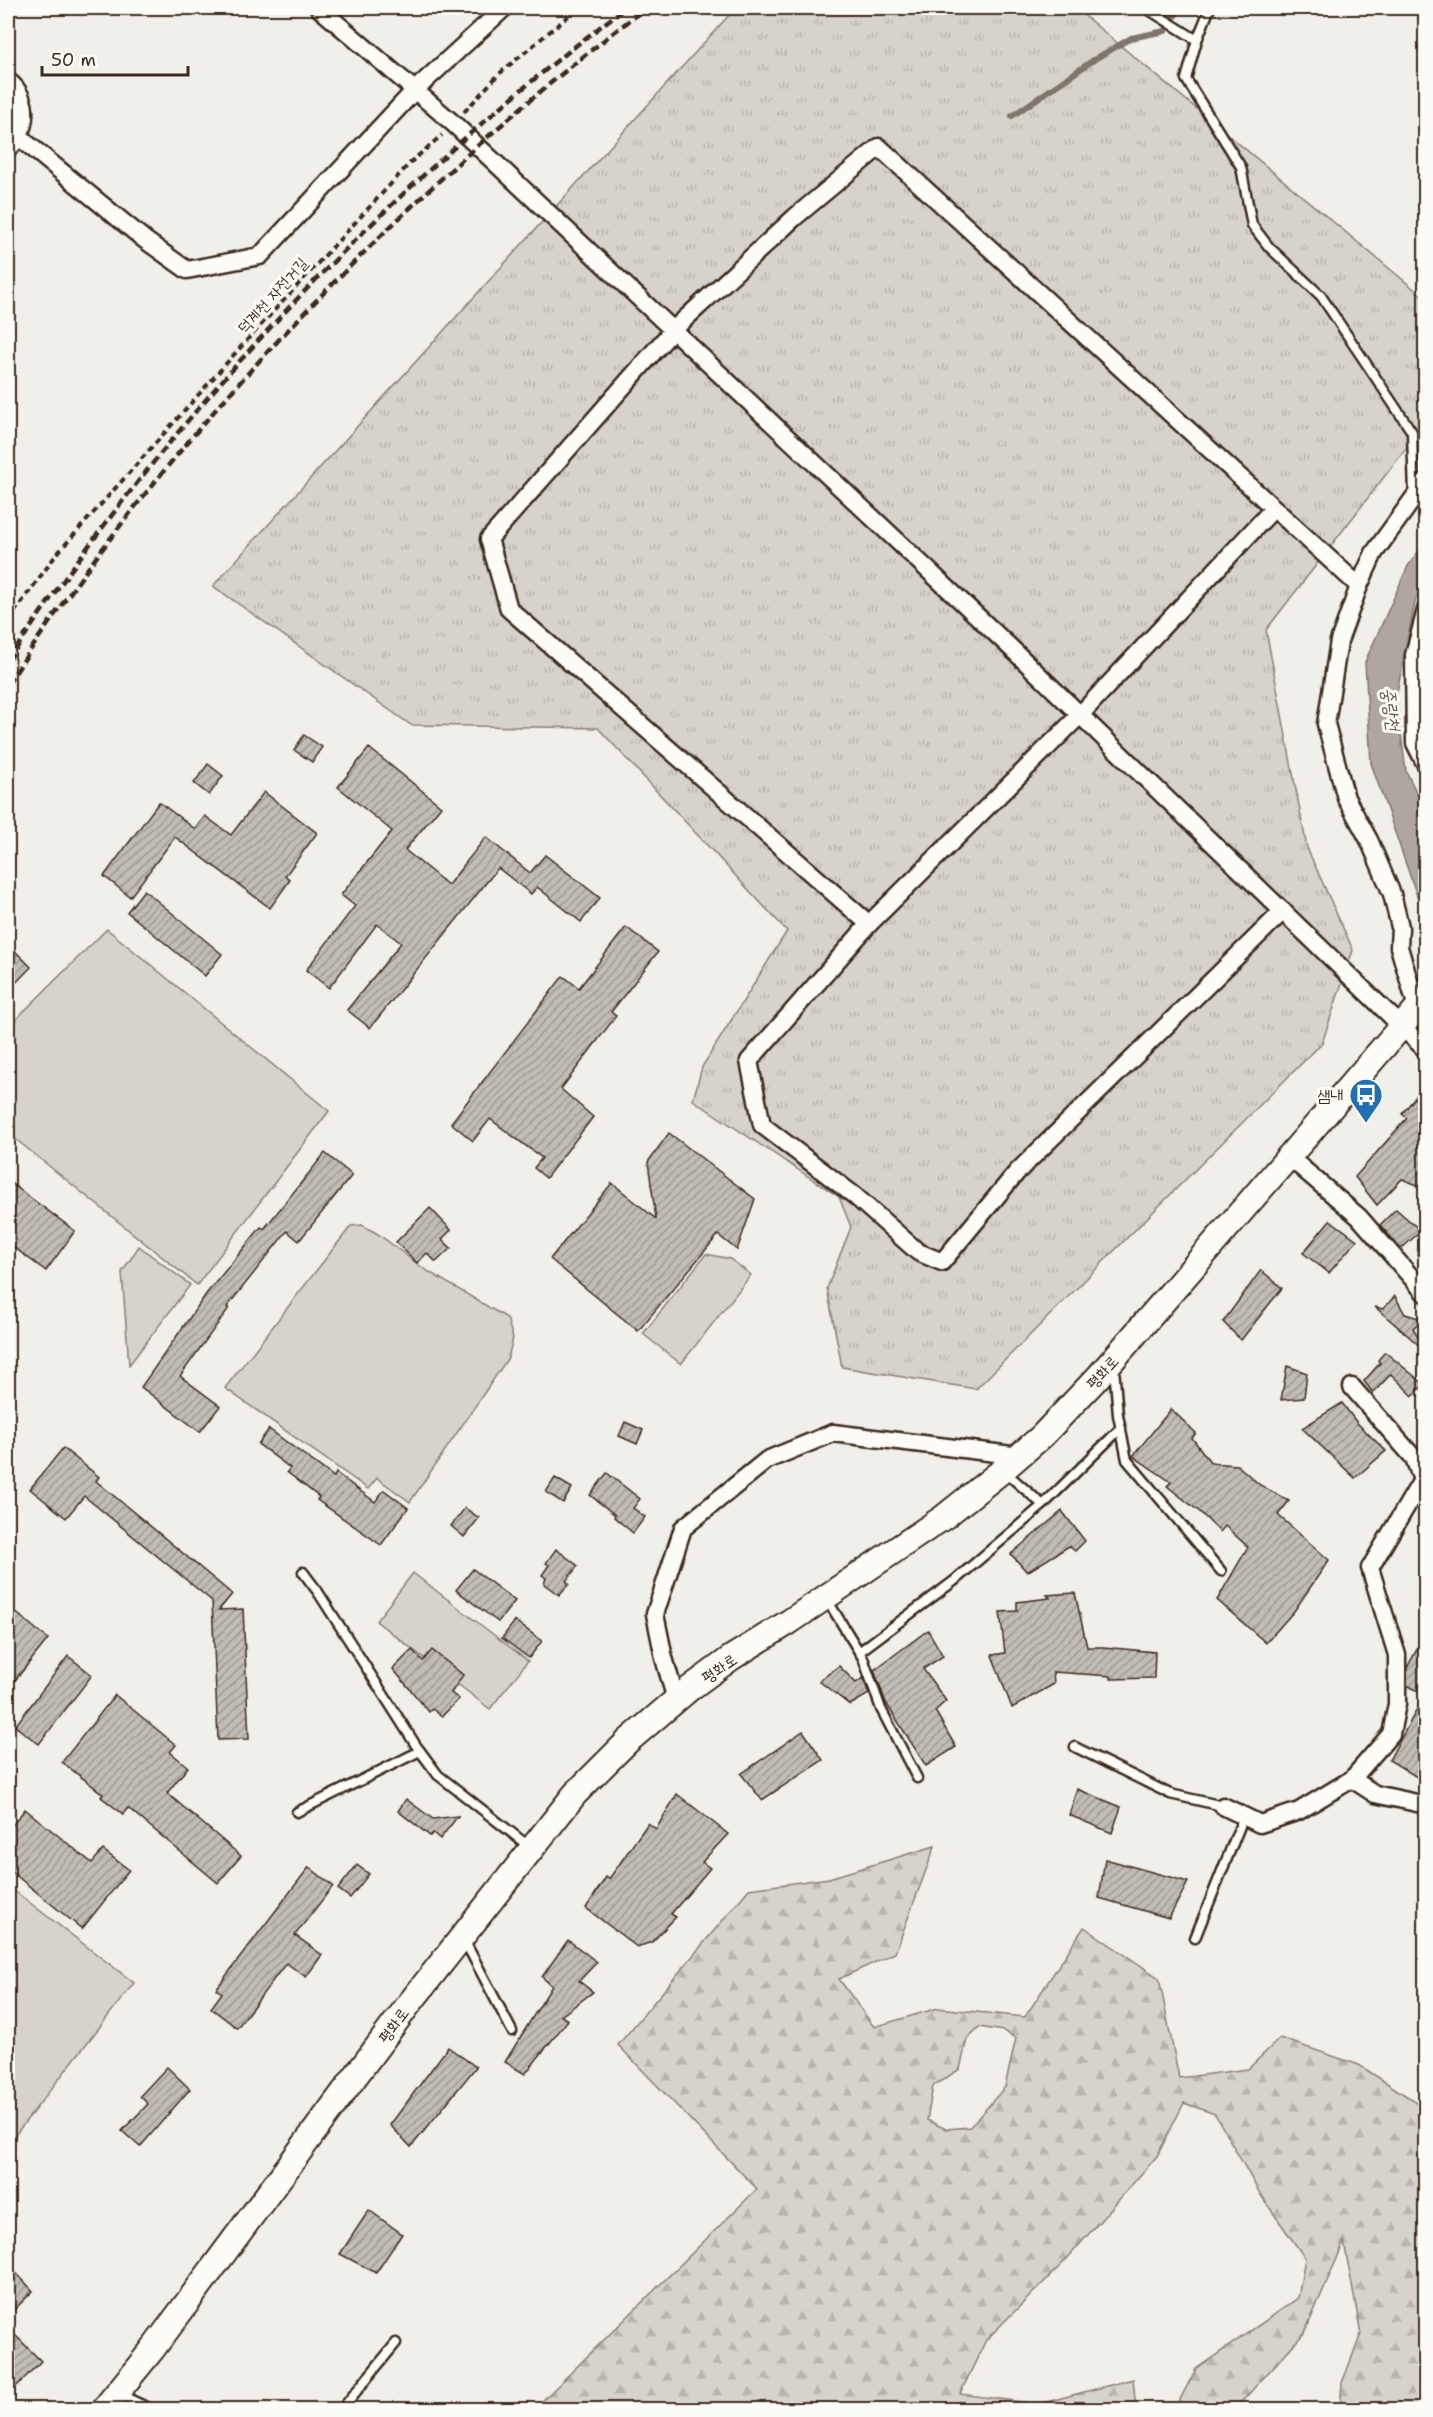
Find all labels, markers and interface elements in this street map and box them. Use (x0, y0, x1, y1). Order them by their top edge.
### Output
scale bar (42, 39, 188, 77)
text: 50 m (51, 48, 96, 72)
street label: 덕계천 자전거길 (233, 253, 312, 338)
water label: 중랑천 (1376, 686, 1406, 734)
bus stop icon: 샘내 (1348, 1077, 1384, 1124)
place label: 샘내 (1317, 1085, 1343, 1106)
street label: 평화로 (1082, 1351, 1123, 1394)
street label: 평화로 (697, 1649, 741, 1688)
street label: 평화로 (374, 2003, 413, 2047)

